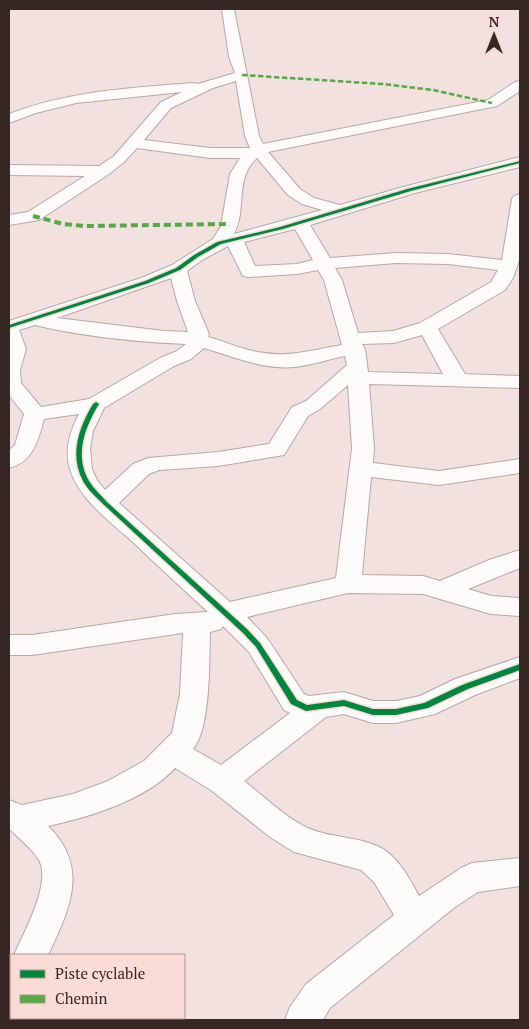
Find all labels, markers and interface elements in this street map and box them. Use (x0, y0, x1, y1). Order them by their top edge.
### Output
north arrow (469, 10, 519, 60)
text: N (489, 12, 500, 31)
legend (10, 954, 185, 1019)
text: Piste cyclable (55, 963, 145, 983)
text: Chemin (55, 988, 107, 1008)

